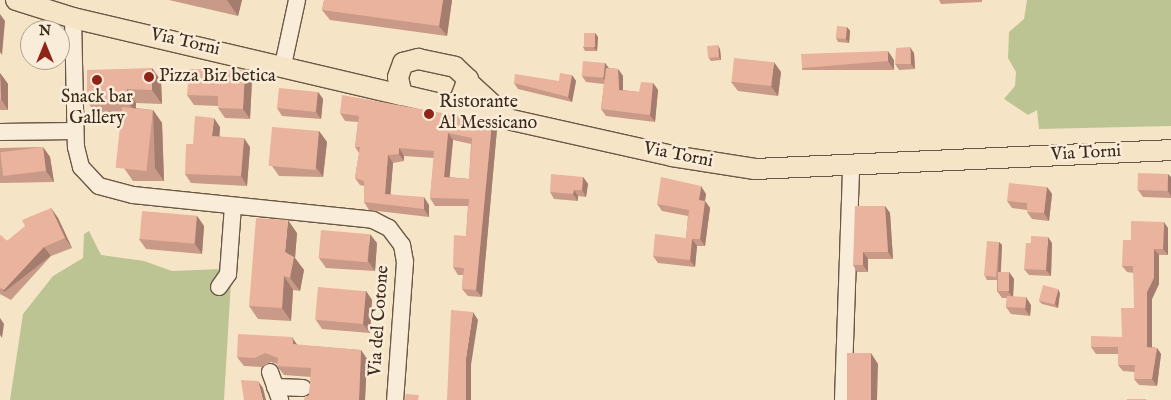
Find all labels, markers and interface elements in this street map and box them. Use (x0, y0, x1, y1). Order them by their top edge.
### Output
north arrow (20, 20, 70, 70)
text: N (39, 22, 51, 40)
street label: Via Torni (148, 25, 222, 61)
place label: Pizza Biz betica (159, 66, 276, 88)
marker: Pizza Biz betica (143, 71, 155, 83)
marker: Snack bar Gallery (91, 74, 103, 86)
place label: Snack bar Gallery (61, 88, 133, 130)
place label: Ristorante Al Messicano (439, 93, 537, 136)
marker: Ristorante Al Messicano (423, 108, 435, 120)
street label: Via Torni (641, 139, 715, 173)
street label: Via Torni (1050, 141, 1122, 167)
street label: Via del Cotone (365, 265, 395, 377)

